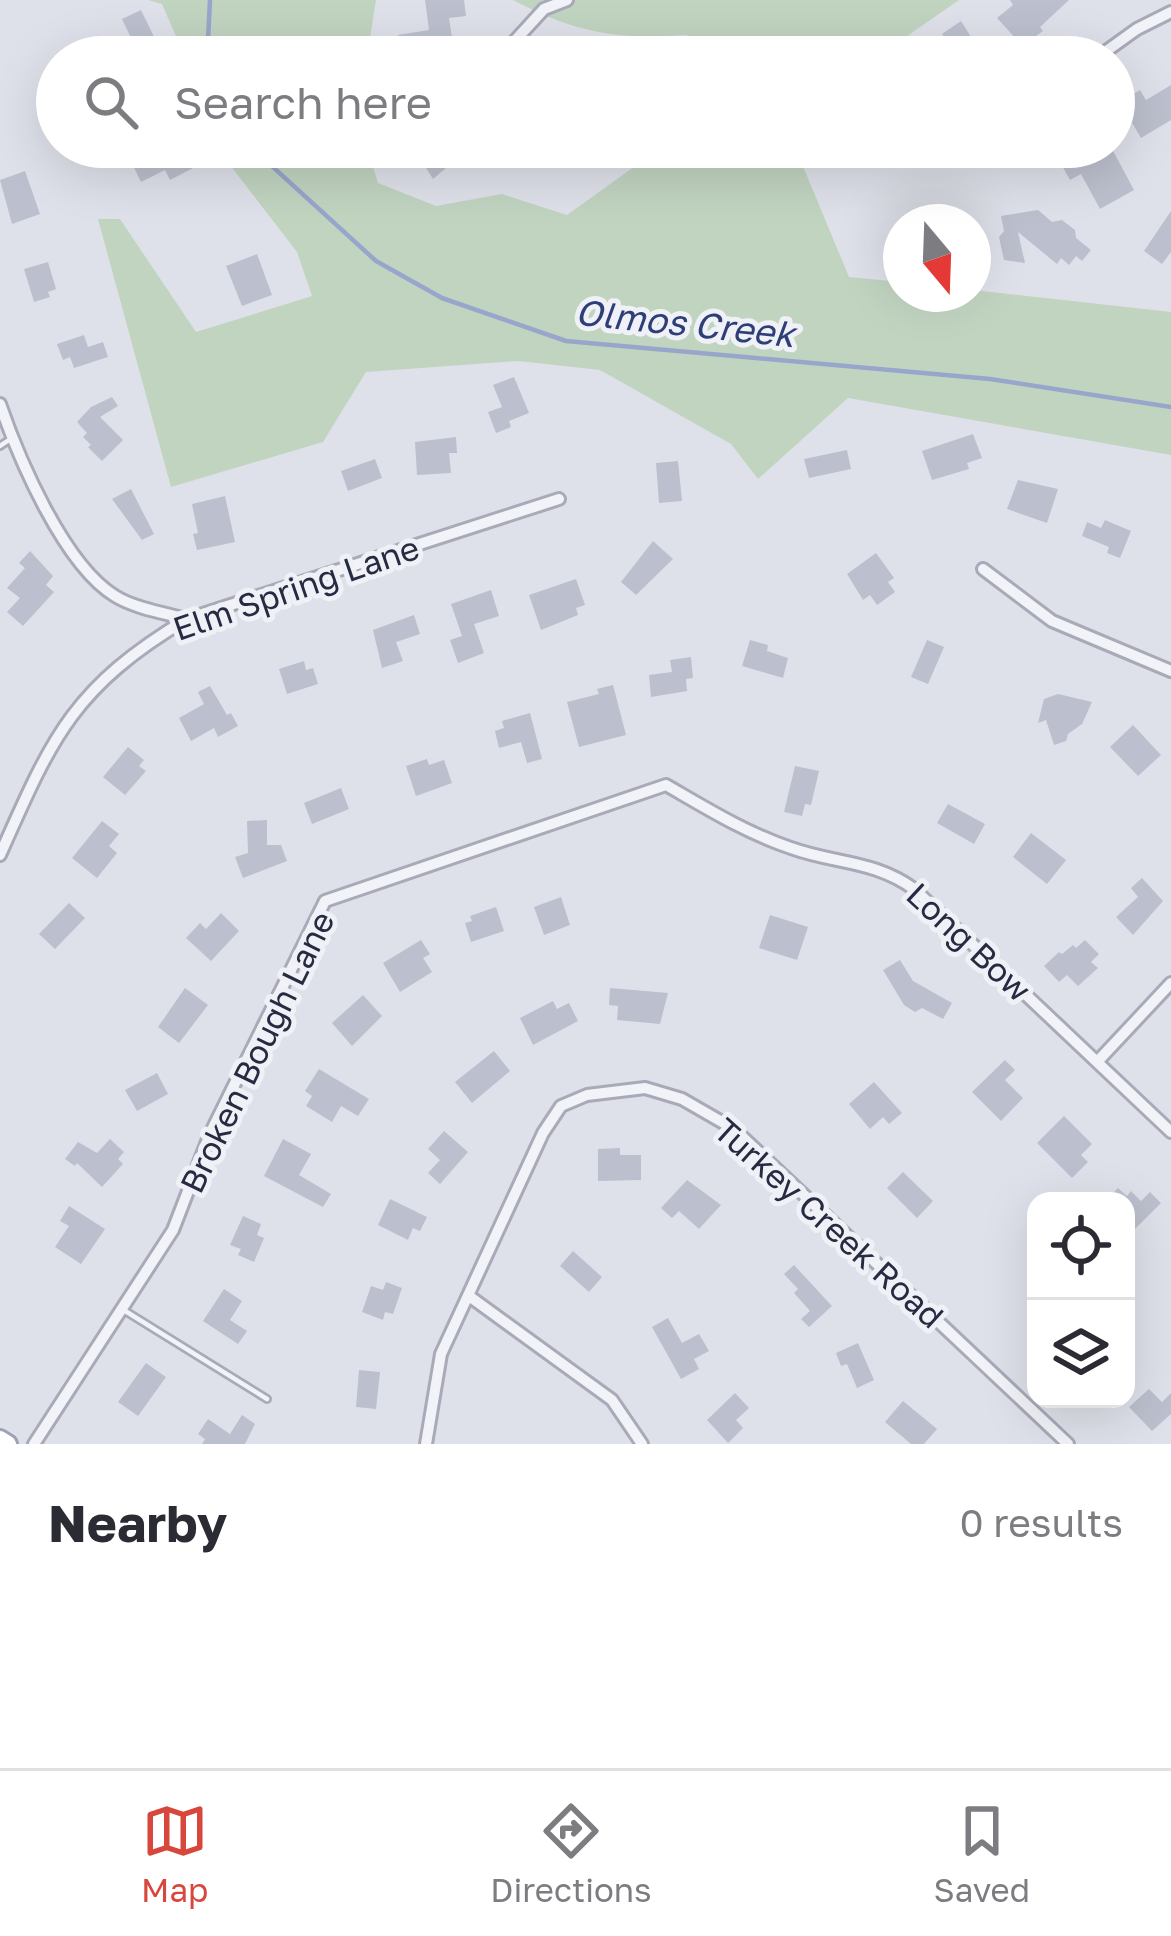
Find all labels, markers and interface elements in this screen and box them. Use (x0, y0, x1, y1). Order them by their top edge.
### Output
search box (36, 36, 1135, 168)
icon: search (78, 69, 144, 135)
text: Search here (174, 75, 432, 129)
north arrow (883, 204, 991, 312)
water label: Olmos Creek (573, 290, 800, 356)
street label: Elm Spring Lane (168, 527, 424, 648)
street label: Long Bow (899, 874, 1039, 1009)
street label: Broken Bough Lane (172, 905, 342, 1199)
street label: Turkey Creek Road (707, 1110, 952, 1336)
map controls (1027, 1192, 1135, 1408)
button: locate (1027, 1192, 1135, 1300)
button: layers (1027, 1300, 1135, 1408)
text: Nearby (48, 1492, 227, 1553)
text: 0 results (959, 1499, 1123, 1546)
tab: Map (141, 1798, 208, 1909)
tab: Directions (490, 1798, 652, 1909)
tab: Saved (934, 1798, 1030, 1909)

